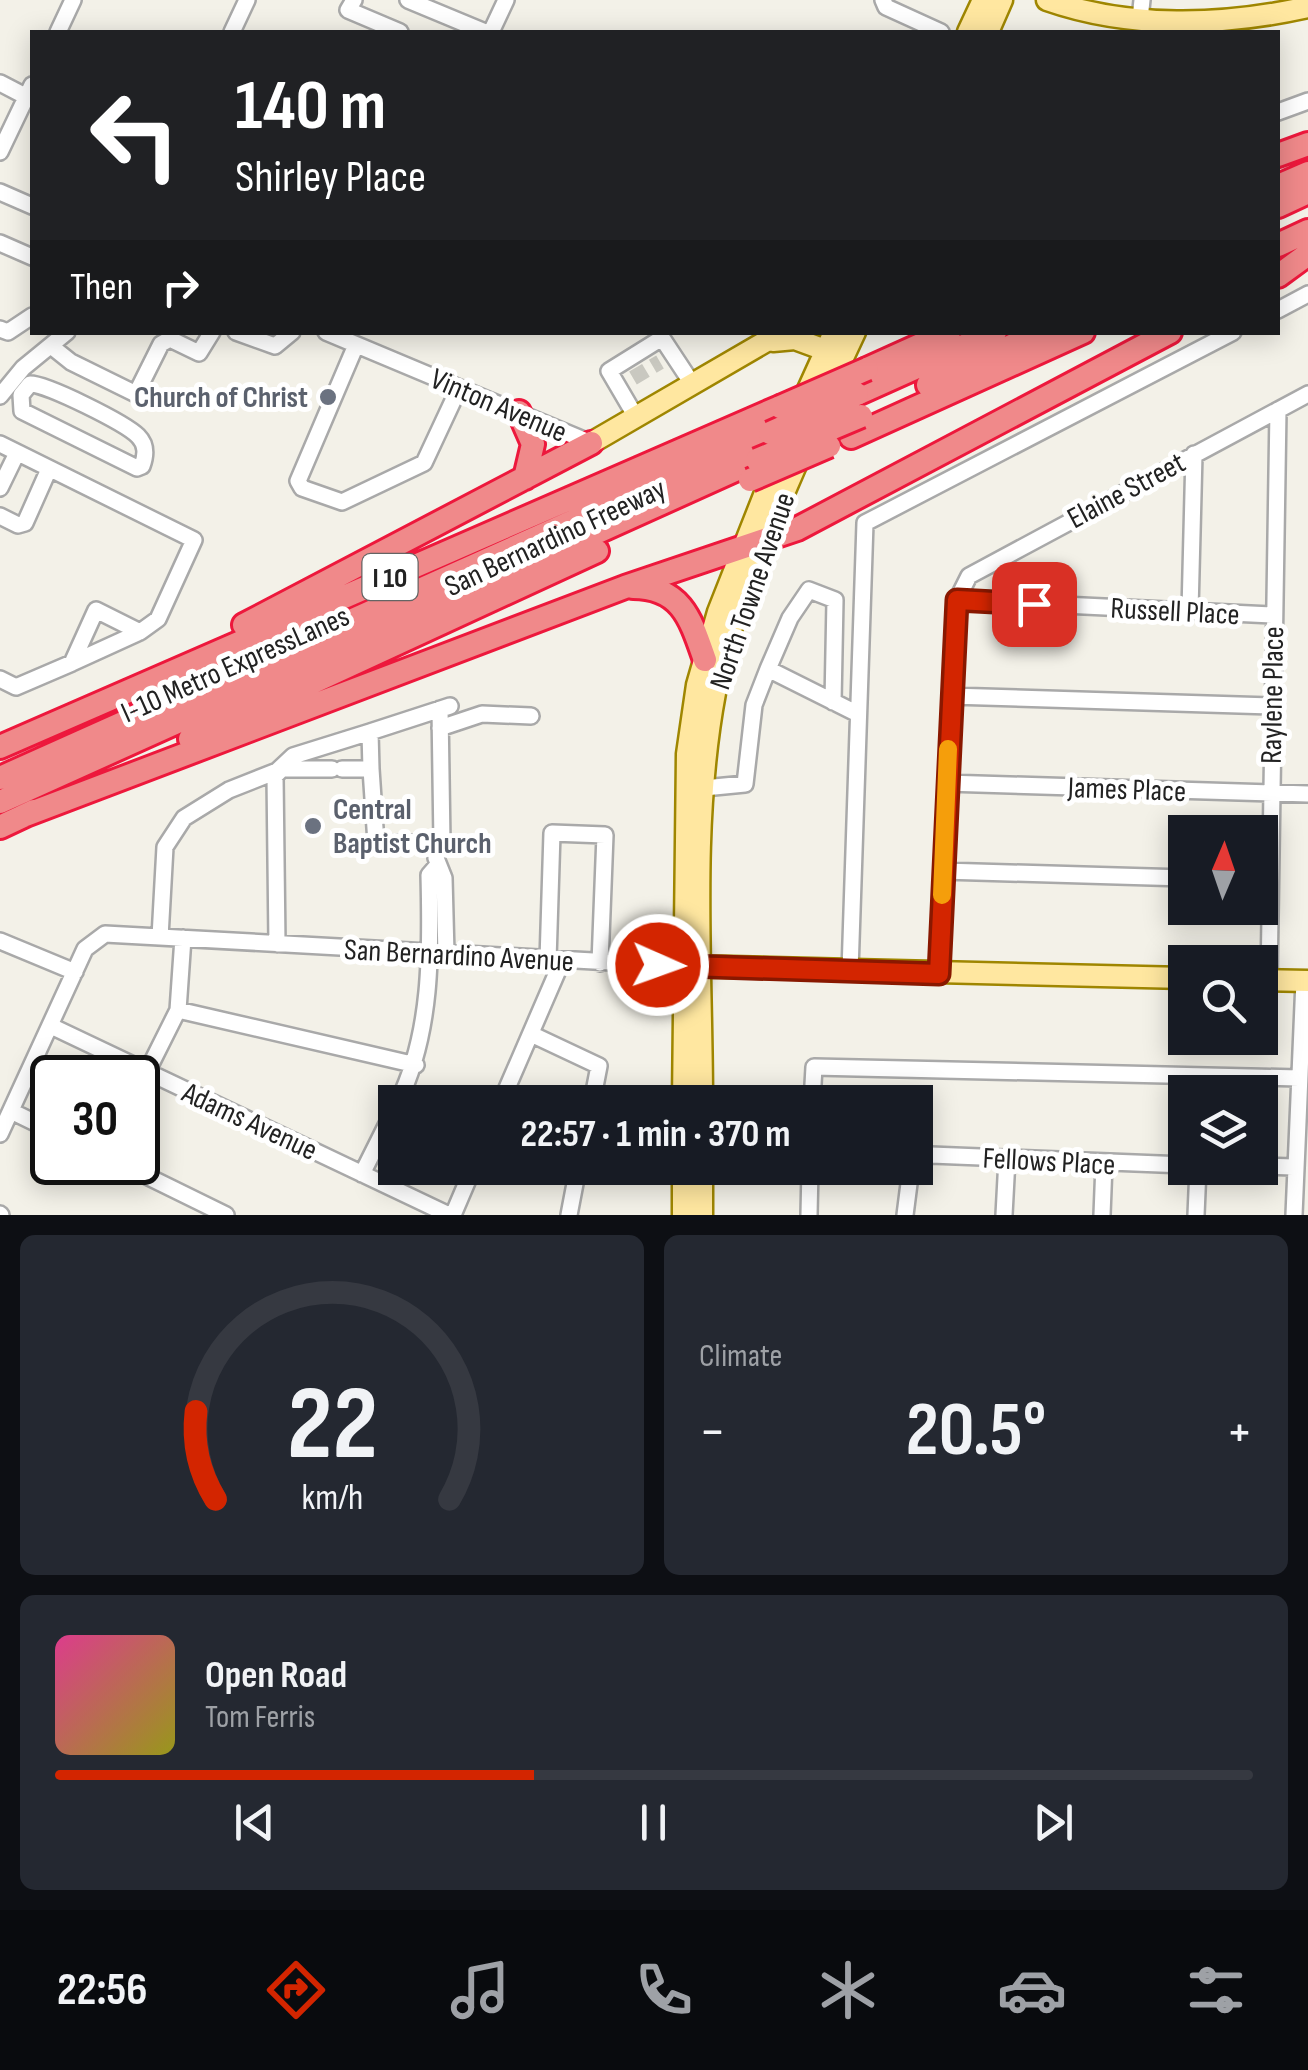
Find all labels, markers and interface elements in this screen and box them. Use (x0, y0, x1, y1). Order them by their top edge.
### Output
text: 140 m (235, 65, 386, 149)
icon: left (70, 70, 200, 200)
text: Shirley Place (235, 150, 426, 205)
icon: right (153, 260, 208, 315)
text: Then (70, 265, 133, 310)
street label: Vinton Avenue (425, 361, 572, 451)
place label: Church of Christ (134, 380, 308, 416)
marker: Church of Christ (317, 386, 339, 408)
street label: Elaine Street (1061, 445, 1191, 537)
street label: San Bernardino Freeway (439, 471, 672, 605)
street label: North Towne Avenue (702, 488, 803, 695)
road number: I 10 (362, 554, 418, 600)
pin (992, 562, 1077, 647)
icon: arrive (1007, 577, 1062, 632)
street label: Russell Place (1109, 591, 1240, 633)
street label: I-10 Metro ExpressLanes (116, 598, 355, 731)
street label: Raylene Place (1254, 626, 1292, 764)
street label: James Place (1066, 770, 1187, 810)
place label: Central Baptist Church (333, 792, 492, 862)
marker: Central Baptist Church (302, 815, 324, 837)
north arrow (1168, 815, 1278, 925)
map controls (1168, 815, 1278, 1185)
position arrow (606, 913, 710, 1017)
street label: San Bernardino Avenue (343, 932, 575, 980)
button: search (1168, 945, 1278, 1055)
speed limit sign: 30 (30, 1055, 160, 1185)
street label: Adams Avenue (176, 1075, 323, 1169)
button: layers (1168, 1075, 1278, 1185)
text: 22:57 · 1 min · 370 m (520, 1112, 791, 1157)
street label: Fellows Place (982, 1141, 1116, 1183)
text: Climate (699, 1337, 782, 1376)
text: 22 (286, 1363, 378, 1488)
text: 20.5° (906, 1386, 1046, 1477)
text: − (699, 1399, 726, 1466)
text: + (1226, 1399, 1253, 1466)
text: km/h (301, 1477, 363, 1520)
text: Open Road (205, 1653, 347, 1698)
text: Tom Ferris (205, 1698, 315, 1737)
icon: previous (227, 1795, 282, 1850)
icon: pause (626, 1795, 681, 1850)
icon: next (1026, 1795, 1081, 1850)
icon: directions (261, 1955, 331, 2025)
icon: music (445, 1955, 515, 2025)
icon: phone (629, 1955, 699, 2025)
icon: climate (813, 1955, 883, 2025)
icon: car (997, 1955, 1067, 2025)
icon: filters (1181, 1955, 1251, 2025)
text: 22:56 (57, 1963, 147, 2018)

